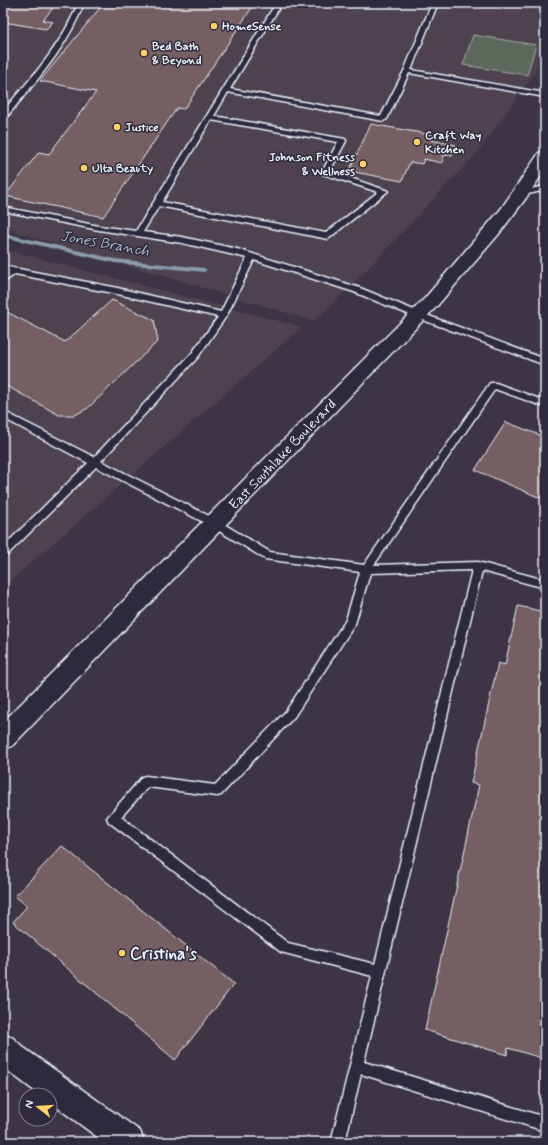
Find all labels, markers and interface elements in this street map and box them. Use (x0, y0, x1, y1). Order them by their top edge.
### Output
place label: HomeSense (222, 19, 282, 35)
marker: HomeSense (209, 21, 219, 31)
place label: Bed Bath & Beyond (152, 39, 202, 69)
marker: Bed Bath & Beyond (139, 48, 149, 58)
place label: Justice (125, 120, 159, 136)
marker: Justice (112, 122, 122, 132)
place label: Craft Way Kitchen (425, 128, 482, 158)
marker: Craft Way Kitchen (412, 137, 422, 147)
place label: Johnson Fitness & Wellness (269, 150, 356, 180)
marker: Johnson Fitness & Wellness (358, 159, 368, 169)
place label: Ulta Beauty (92, 161, 153, 177)
marker: Ulta Beauty (79, 163, 89, 173)
water label: Jones Branch (59, 226, 151, 262)
street label: East Southlake Boulevard (225, 396, 340, 514)
place label: Cristina's (130, 943, 197, 965)
marker: Cristina's (117, 948, 127, 958)
north arrow (18, 1087, 58, 1127)
text: N (22, 1099, 37, 1110)

